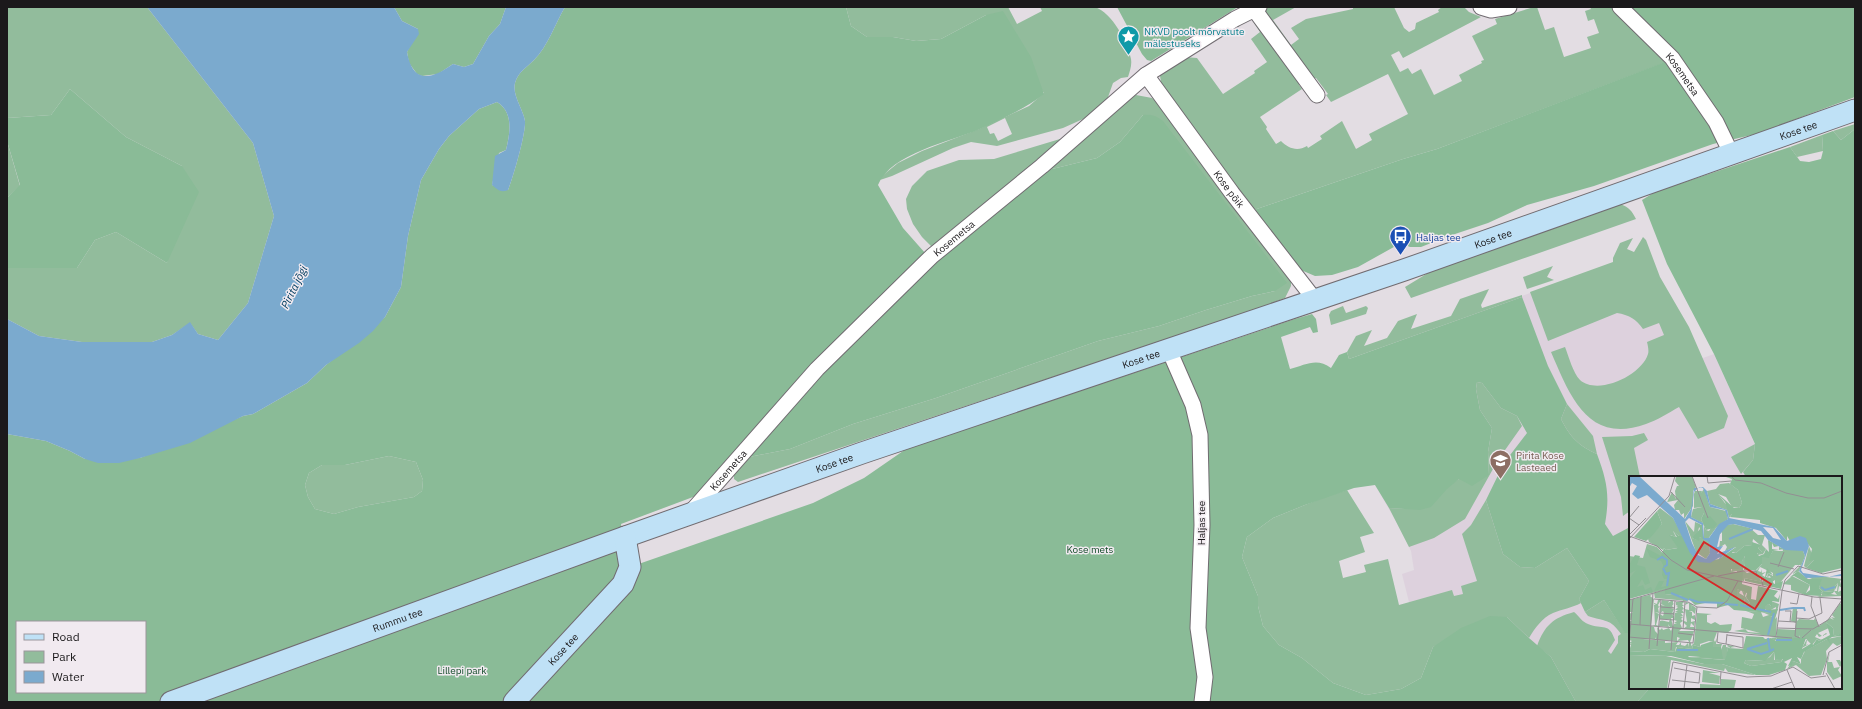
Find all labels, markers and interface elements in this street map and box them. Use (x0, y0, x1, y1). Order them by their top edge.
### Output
place icon: NKVD poolt mõrvatute mälestuseks (1115, 24, 1141, 57)
place label: NKVD poolt mõrvatute mälestuseks (1144, 25, 1245, 50)
street label: Kosemetsa (1663, 49, 1703, 99)
street label: Kose tee (1778, 117, 1819, 143)
street label: Kose põik (1211, 167, 1248, 211)
street label: Kosemetsa (930, 217, 978, 259)
bus stop icon: Haljas tee (1388, 224, 1414, 257)
street label: Kose tee (1472, 226, 1514, 251)
place label: Haljas tee (1416, 231, 1461, 244)
water label: Pirita jõgi (278, 263, 310, 311)
street label: Kose tee (1121, 346, 1162, 371)
street label: Kosemetsa (707, 446, 750, 493)
school or university icon: Pirita Kose Lasteaed (1488, 448, 1514, 481)
place label: Pirita Kose Lasteaed (1516, 449, 1565, 474)
street label: Kose tee (814, 450, 855, 475)
inset map (1629, 476, 1842, 689)
street label: Haljas tee (1195, 500, 1208, 545)
park label: Kose mets (1066, 543, 1114, 556)
street label: Rummu tee (371, 605, 425, 635)
legend (16, 621, 146, 693)
text: Road (52, 629, 80, 644)
street label: Kose tee (545, 630, 581, 668)
text: Park (52, 649, 77, 664)
park label: Lillepi park (437, 664, 487, 677)
text: Water (52, 669, 85, 684)

